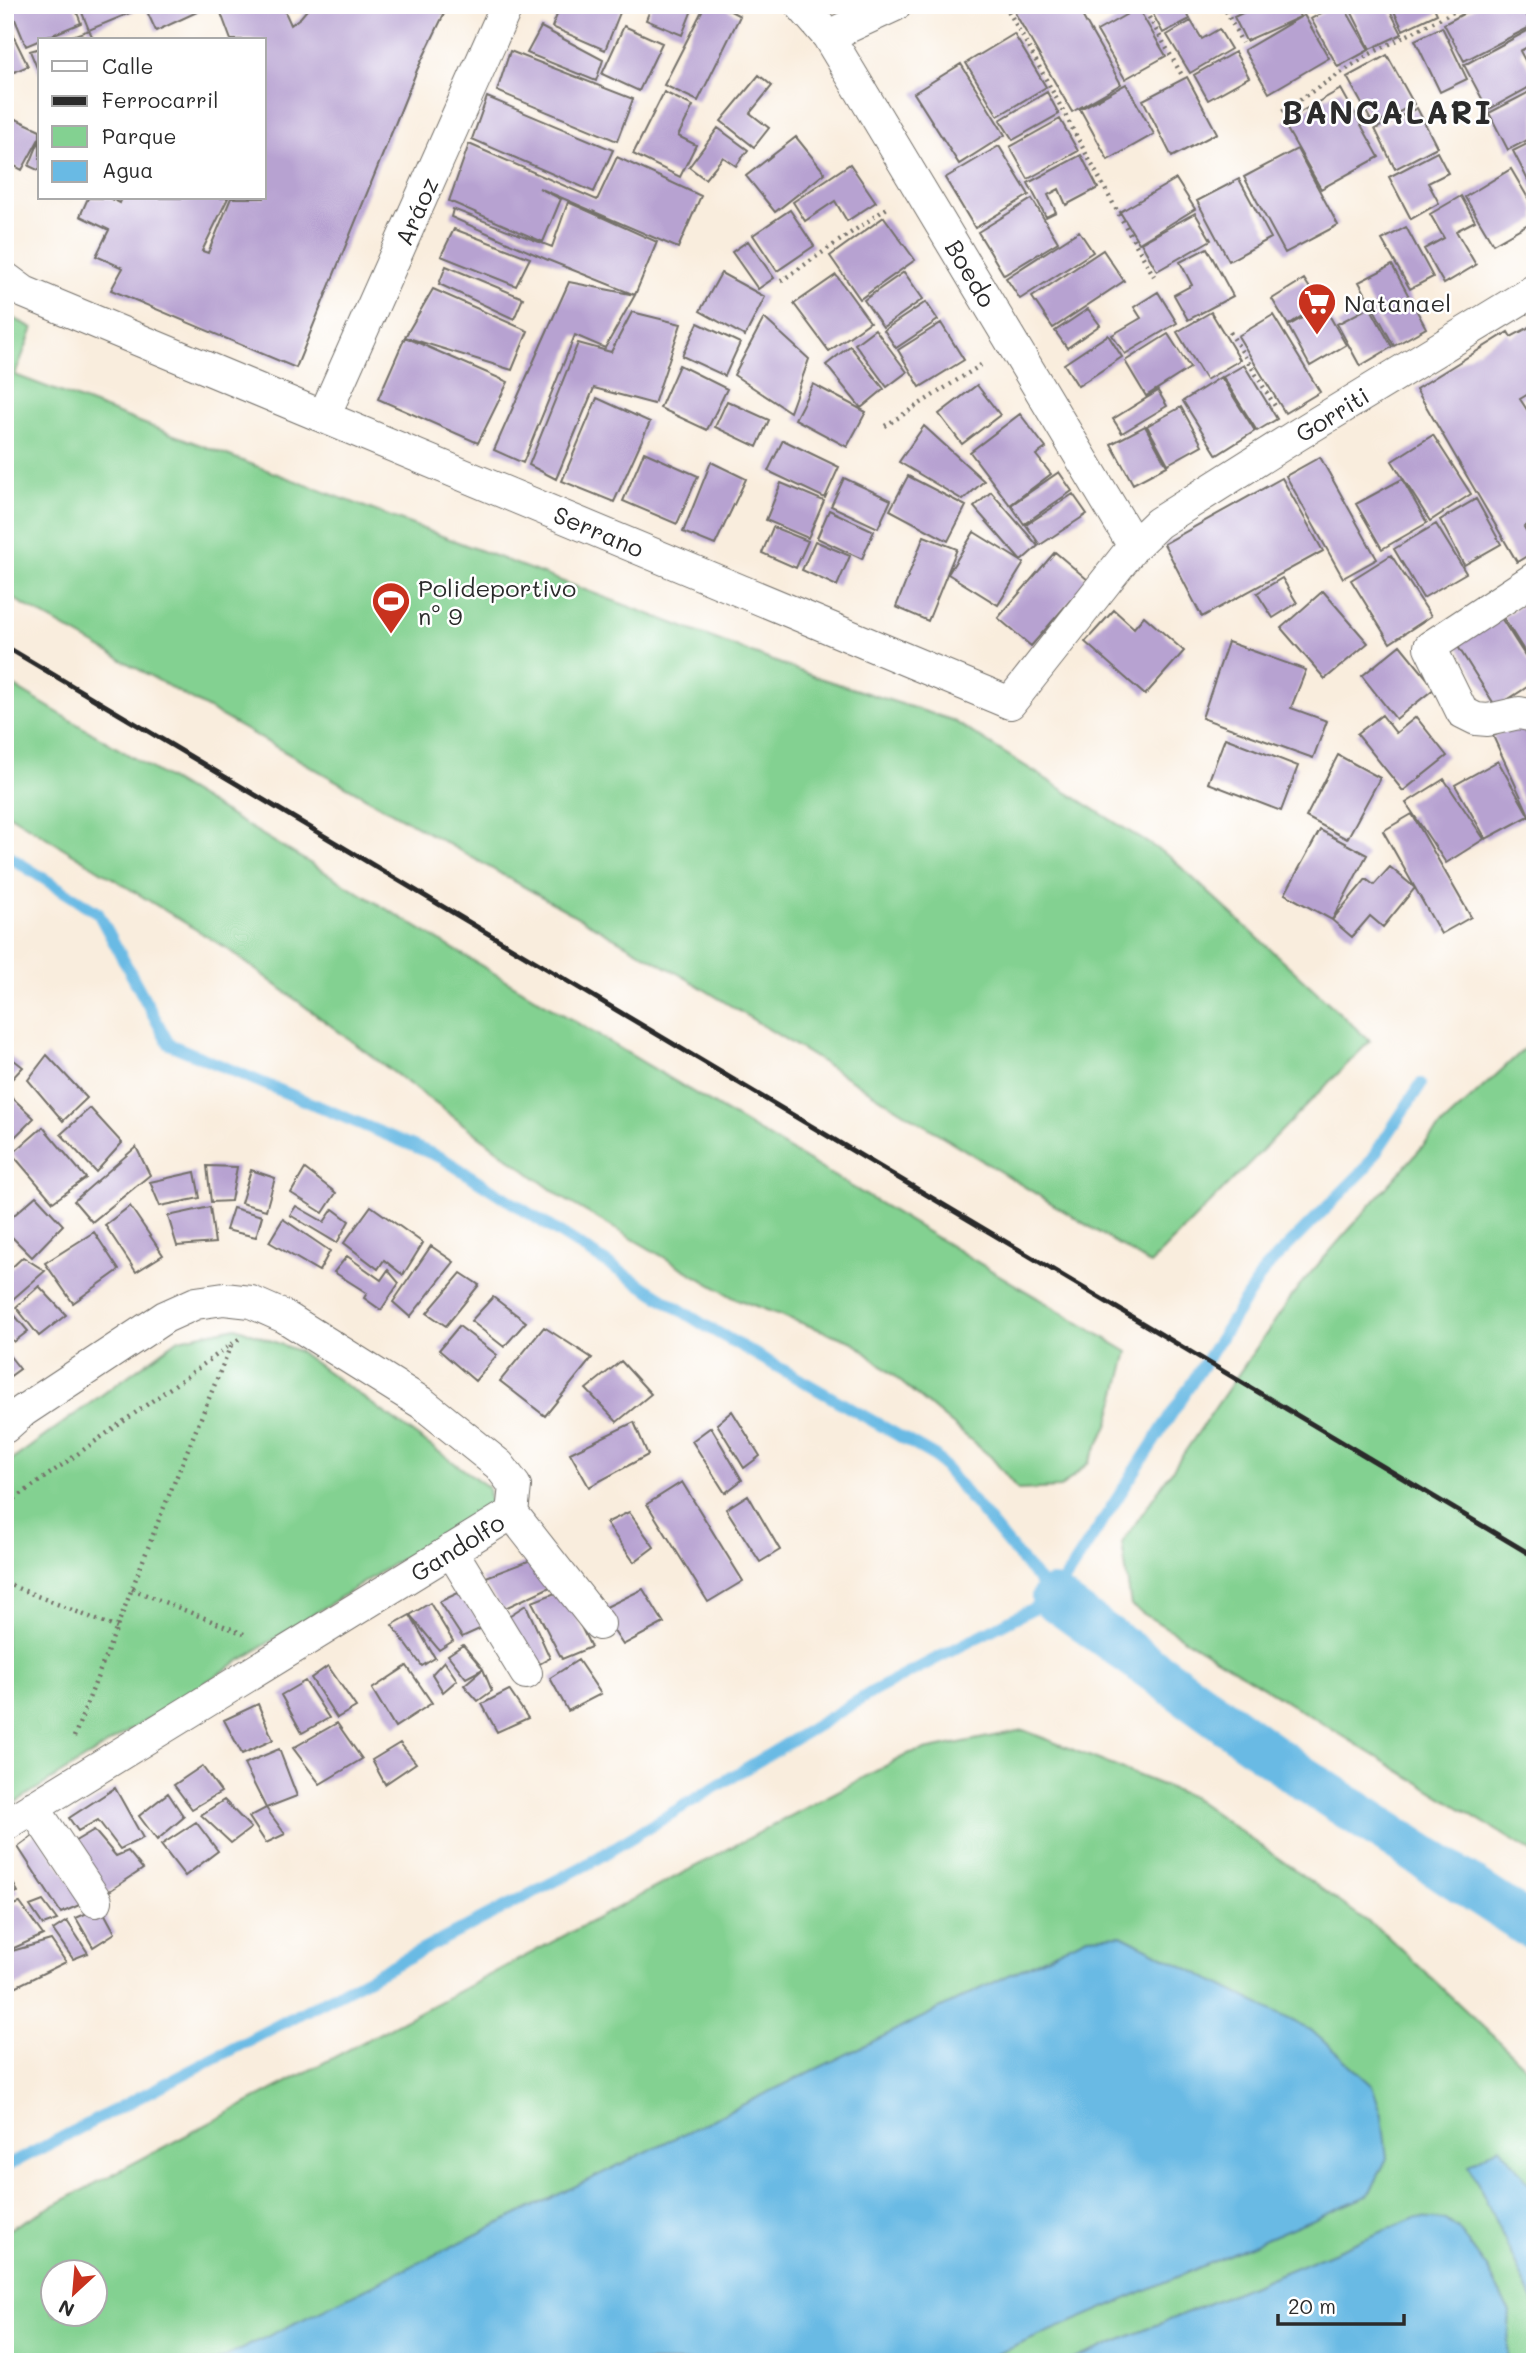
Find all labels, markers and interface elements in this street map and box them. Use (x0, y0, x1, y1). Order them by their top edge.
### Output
legend (38, 38, 266, 200)
text: Calle (102, 52, 154, 79)
text: Ferrocarril (102, 86, 219, 113)
district label: BANCALARI (1281, 90, 1493, 132)
text: Parque (102, 122, 176, 149)
text: Agua (102, 156, 153, 183)
street label: Aráoz (387, 172, 445, 250)
street label: Boedo (939, 234, 1003, 312)
supermarket icon: Natanael (1296, 281, 1338, 336)
place label: Natanael (1344, 287, 1451, 318)
street label: Gorriti (1289, 379, 1375, 449)
street label: Serrano (549, 498, 649, 564)
place label: Polideportivo n° 9 (418, 572, 576, 631)
sports icon: Polideportivo n° 9 (370, 580, 412, 635)
street label: Gandolfo (404, 1506, 510, 1588)
north arrow (38, 2258, 108, 2328)
scale bar (1278, 2283, 1404, 2327)
text: 20 m (1288, 2292, 1336, 2319)
text: N (54, 2294, 78, 2323)

